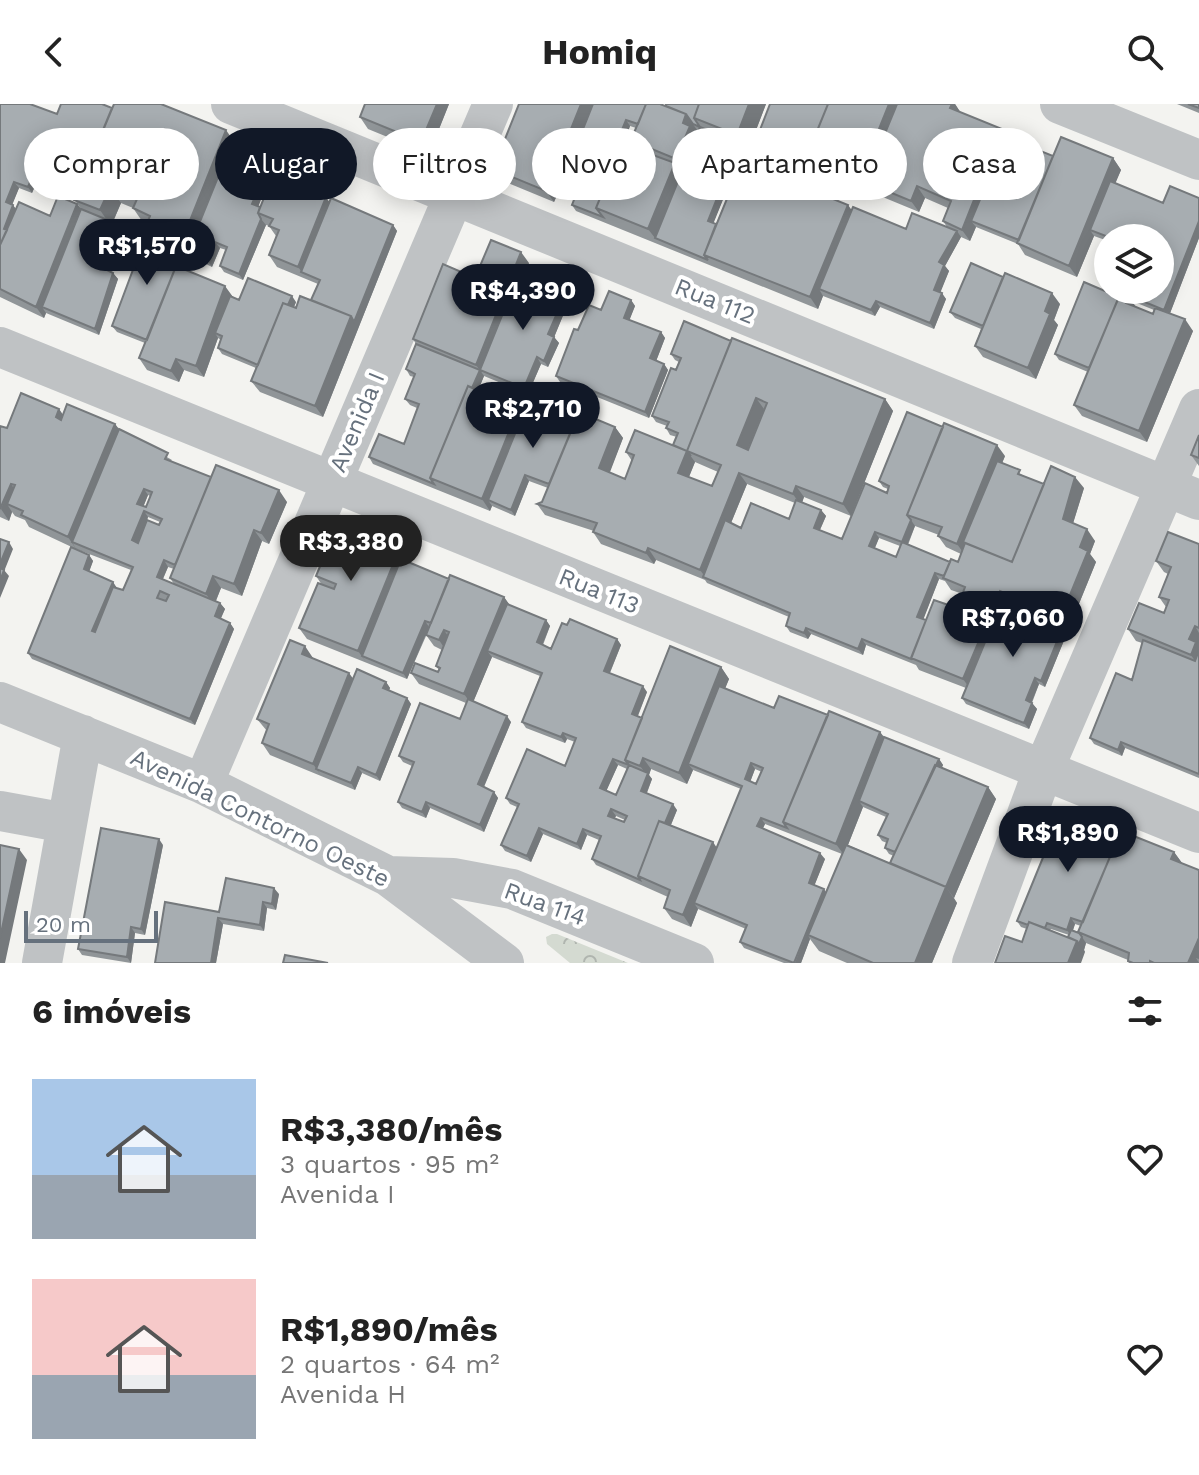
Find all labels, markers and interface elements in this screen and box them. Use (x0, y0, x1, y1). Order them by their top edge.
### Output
icon: back (32, 30, 76, 74)
icon: search (1123, 30, 1167, 74)
text: Homiq (542, 31, 657, 73)
chip: Comprar (24, 128, 199, 200)
chip: Alugar (215, 128, 357, 200)
chip: Filtros (373, 128, 516, 200)
chip: Novo (532, 128, 656, 200)
chip: Apartamento (672, 128, 907, 200)
chip: Casa (923, 128, 1045, 200)
pin: R$1,570 (73, 219, 221, 287)
map controls (1094, 224, 1174, 304)
button: layers (1094, 224, 1174, 304)
text: R$1,570 (97, 230, 197, 260)
pin: R$4,390 (449, 264, 597, 332)
street label: Rua 112 (671, 272, 759, 330)
text: R$4,390 (470, 275, 576, 305)
street label: Avenida I (323, 368, 391, 476)
pin: R$2,710 (459, 382, 607, 450)
text: R$2,710 (484, 393, 582, 423)
pin: R$3,380 (277, 515, 425, 583)
text: R$3,380 (298, 526, 404, 556)
street label: Rua 113 (555, 562, 643, 620)
pin: R$7,060 (939, 591, 1087, 659)
text: R$7,060 (961, 602, 1065, 632)
street label: Avenida Contorno Oeste (126, 743, 394, 893)
pin: R$1,890 (994, 806, 1142, 874)
text: R$1,890 (1017, 817, 1119, 847)
street label: Rua 114 (500, 876, 590, 932)
scale bar (24, 907, 158, 943)
text: 20 m (36, 912, 91, 937)
icon: filters (1123, 989, 1167, 1033)
text: 6 imóveis (32, 991, 191, 1031)
text: R$3,380/mês (280, 1109, 502, 1149)
icon: home (96, 1111, 192, 1207)
icon: heart (1123, 1137, 1167, 1181)
text: 3 quartos · 95 m² (280, 1149, 499, 1179)
text: Avenida I (280, 1179, 395, 1209)
text: R$1,890/mês (280, 1309, 498, 1349)
icon: home (96, 1311, 192, 1407)
icon: heart (1123, 1337, 1167, 1381)
text: 2 quartos · 64 m² (280, 1349, 500, 1379)
text: Avenida H (280, 1379, 406, 1409)

